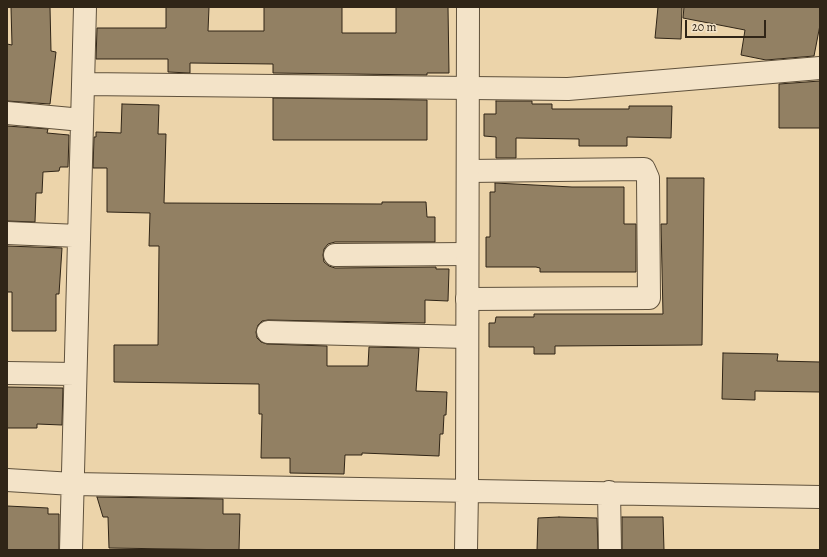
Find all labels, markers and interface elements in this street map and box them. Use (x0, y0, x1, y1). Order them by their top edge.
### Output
scale bar (687, 12, 768, 38)
text: 20 m (692, 19, 716, 35)

